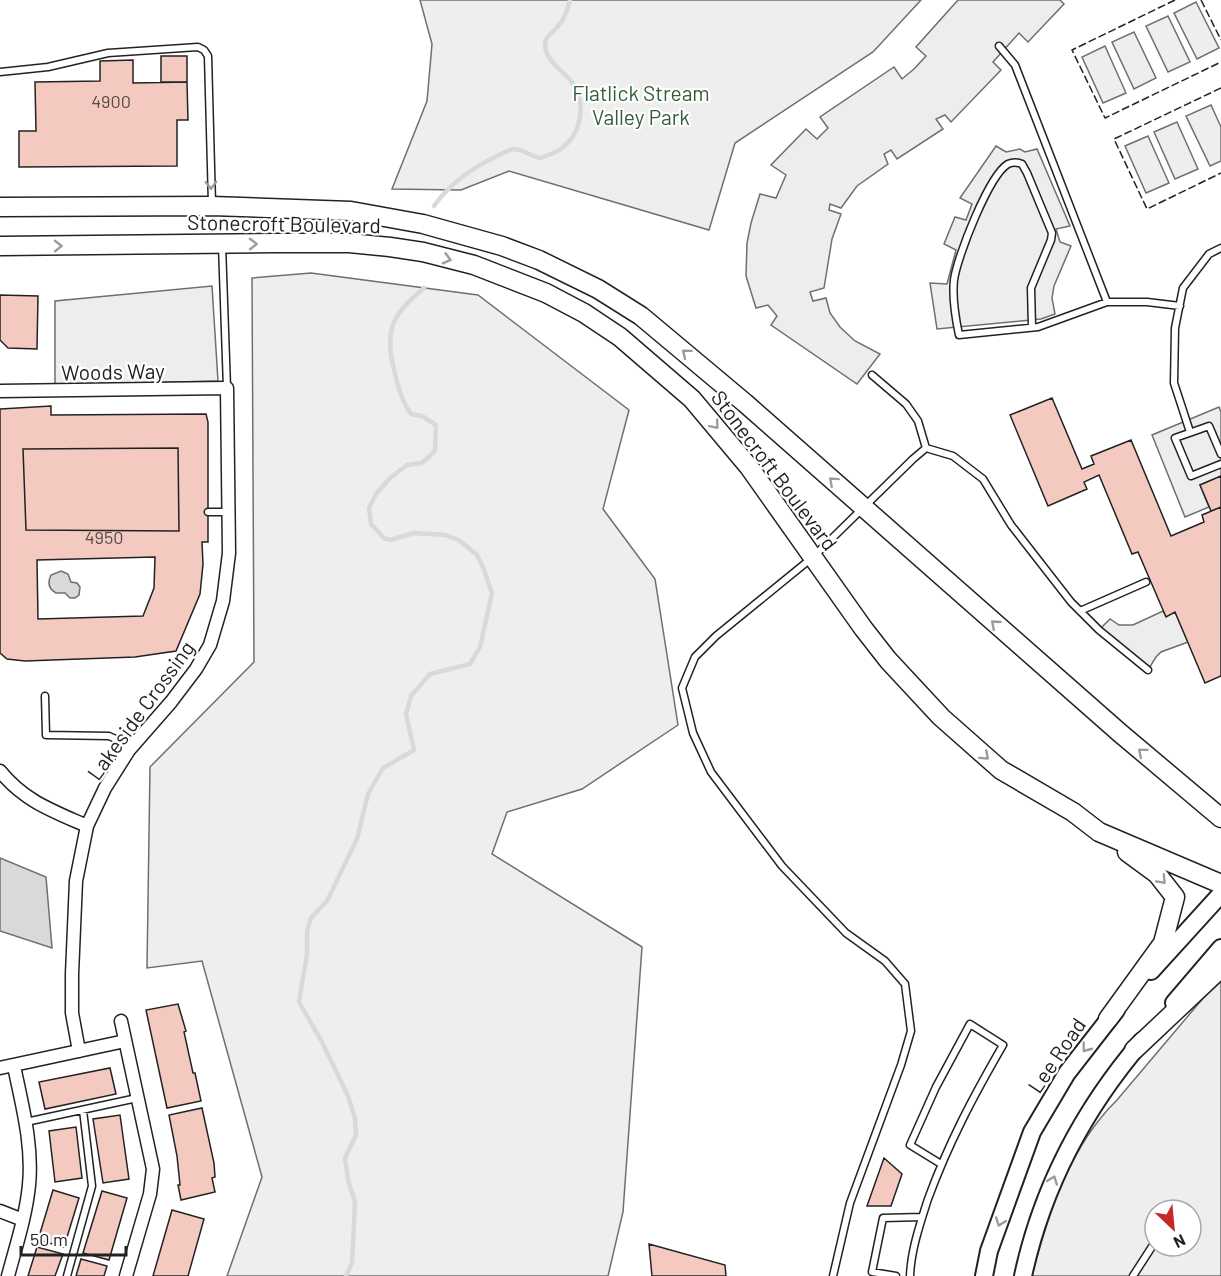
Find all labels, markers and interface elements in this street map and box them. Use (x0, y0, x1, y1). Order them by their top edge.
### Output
park label: Flatlick Stream Valley Park (572, 80, 710, 129)
house number: 4900 (91, 90, 131, 112)
one-way arrow (205, 181, 217, 190)
street label: Stonecroft Boulevard (187, 209, 381, 237)
one-way arrow (249, 237, 258, 250)
one-way arrow (54, 240, 63, 252)
one-way arrow (442, 251, 452, 264)
one-way arrow (682, 349, 693, 360)
street label: Woods Way (61, 358, 165, 384)
street label: Stonecroft Boulevard (707, 385, 843, 555)
one-way arrow (708, 418, 719, 429)
one-way arrow (829, 477, 840, 488)
house number: 4950 (85, 526, 123, 548)
one-way arrow (991, 620, 1002, 631)
street label: Lakeside Crossing (81, 636, 199, 784)
one-way arrow (1138, 748, 1149, 759)
one-way arrow (978, 749, 989, 760)
one-way arrow (1155, 873, 1166, 884)
street label: Lee Road (1022, 1013, 1090, 1097)
one-way arrow (1082, 1042, 1093, 1053)
one-way arrow (1046, 1175, 1058, 1186)
north arrow (1143, 1198, 1203, 1258)
one-way arrow (994, 1216, 1007, 1227)
scale bar (21, 1219, 126, 1257)
text: 50 m (30, 1228, 68, 1250)
text: N (1171, 1231, 1189, 1253)

